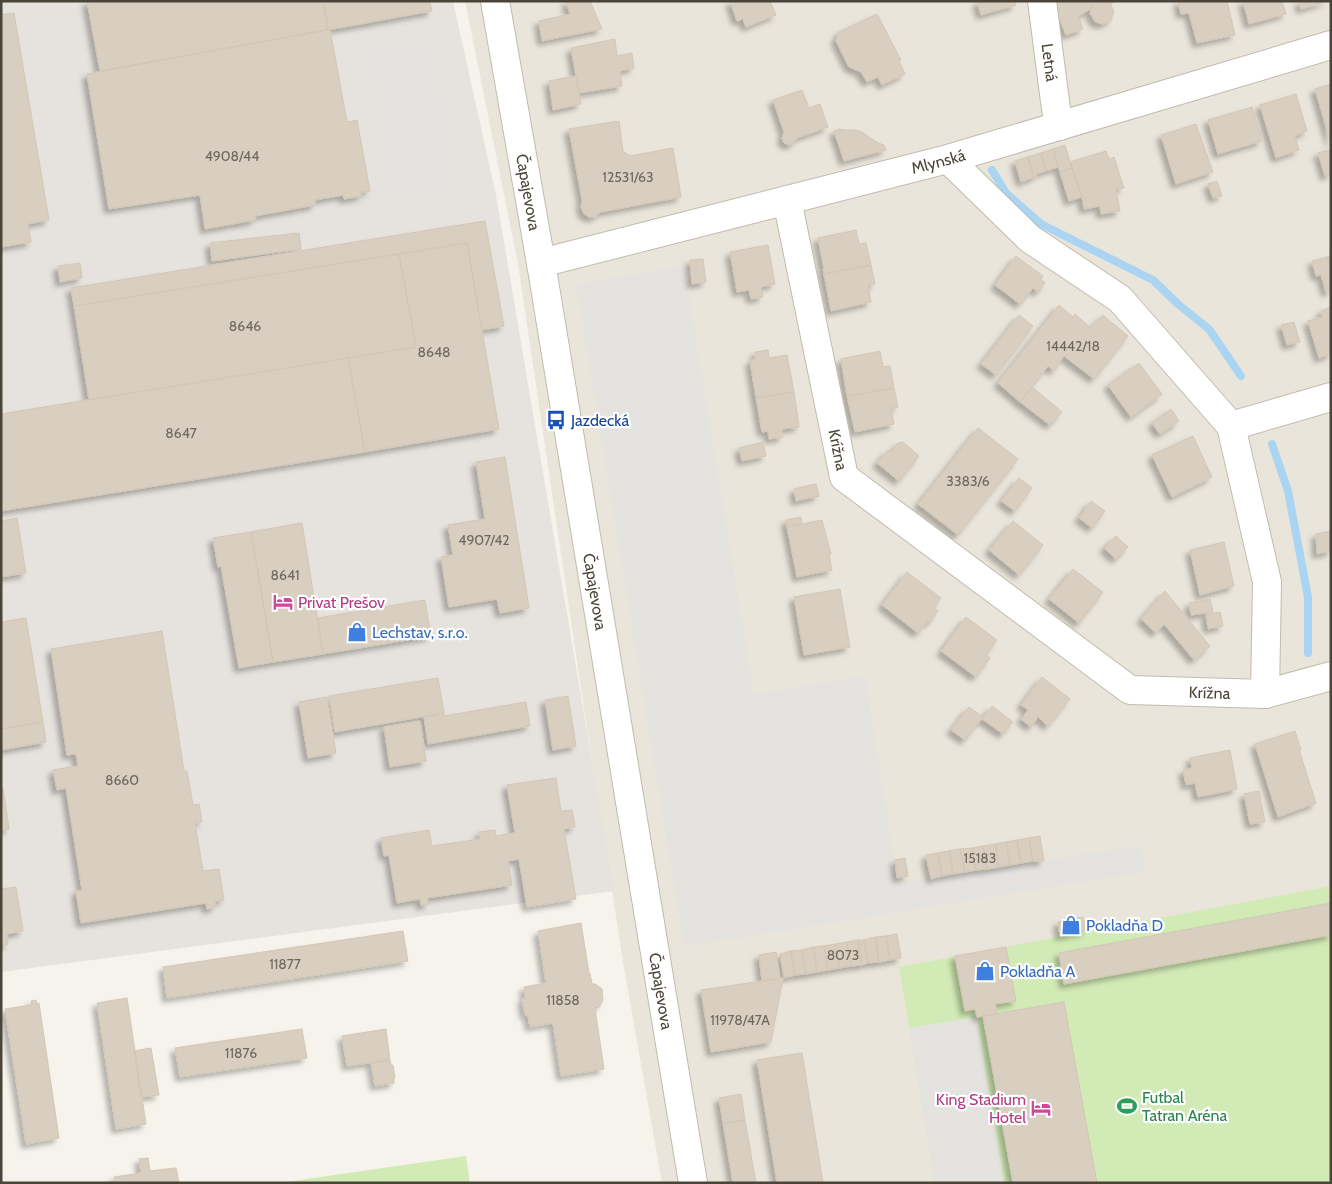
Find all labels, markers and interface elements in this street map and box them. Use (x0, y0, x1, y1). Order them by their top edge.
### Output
street label: Letná (1038, 42, 1062, 83)
street label: Mlynská (909, 145, 968, 178)
house number: 4908/44 (205, 147, 259, 165)
street label: Čapajevova (512, 152, 545, 232)
house number: 12531/63 (602, 168, 654, 186)
house number: 8646 (229, 317, 261, 335)
house number: 14442/18 (1046, 337, 1100, 355)
house number: 8648 (417, 343, 451, 361)
bus stop icon: Jazdecká (545, 409, 567, 431)
place label: Jazdecká (570, 411, 629, 430)
house number: 8647 (165, 424, 197, 442)
street label: Krížna (825, 427, 852, 472)
house number: 3383/6 (946, 472, 990, 490)
house number: 4907/42 (458, 531, 510, 549)
street label: Čapajevova (580, 552, 611, 632)
house number: 8641 (270, 566, 300, 584)
hotel icon: Privat Prešov (272, 591, 294, 613)
place label: Privat Prešov (298, 593, 385, 612)
shop icon: Lechstav, s.r.o. (346, 621, 368, 643)
place label: Lechstav, s.r.o. (372, 623, 468, 642)
street label: Krížna (1188, 682, 1231, 702)
house number: 8660 (105, 771, 139, 789)
house number: 15183 (964, 849, 996, 867)
shop icon: Pokladňa D (1060, 914, 1082, 936)
place label: Pokladňa D (1086, 916, 1163, 935)
house number: 8073 (827, 946, 859, 964)
street label: Čapajevova (646, 951, 677, 1031)
house number: 11877 (269, 955, 301, 973)
shop icon: Pokladňa A (974, 960, 996, 982)
place label: Pokladňa A (1000, 962, 1075, 981)
house number: 11858 (546, 991, 580, 1009)
house number: 11978/47A (710, 1011, 770, 1029)
house number: 11876 (225, 1044, 257, 1062)
place label: Futbal Tatran Aréna (1142, 1088, 1227, 1125)
place label: King Stadium Hotel (936, 1090, 1026, 1127)
sports icon: Futbal Tatran Aréna (1116, 1095, 1138, 1117)
hotel icon: King Stadium Hotel (1030, 1097, 1052, 1119)

